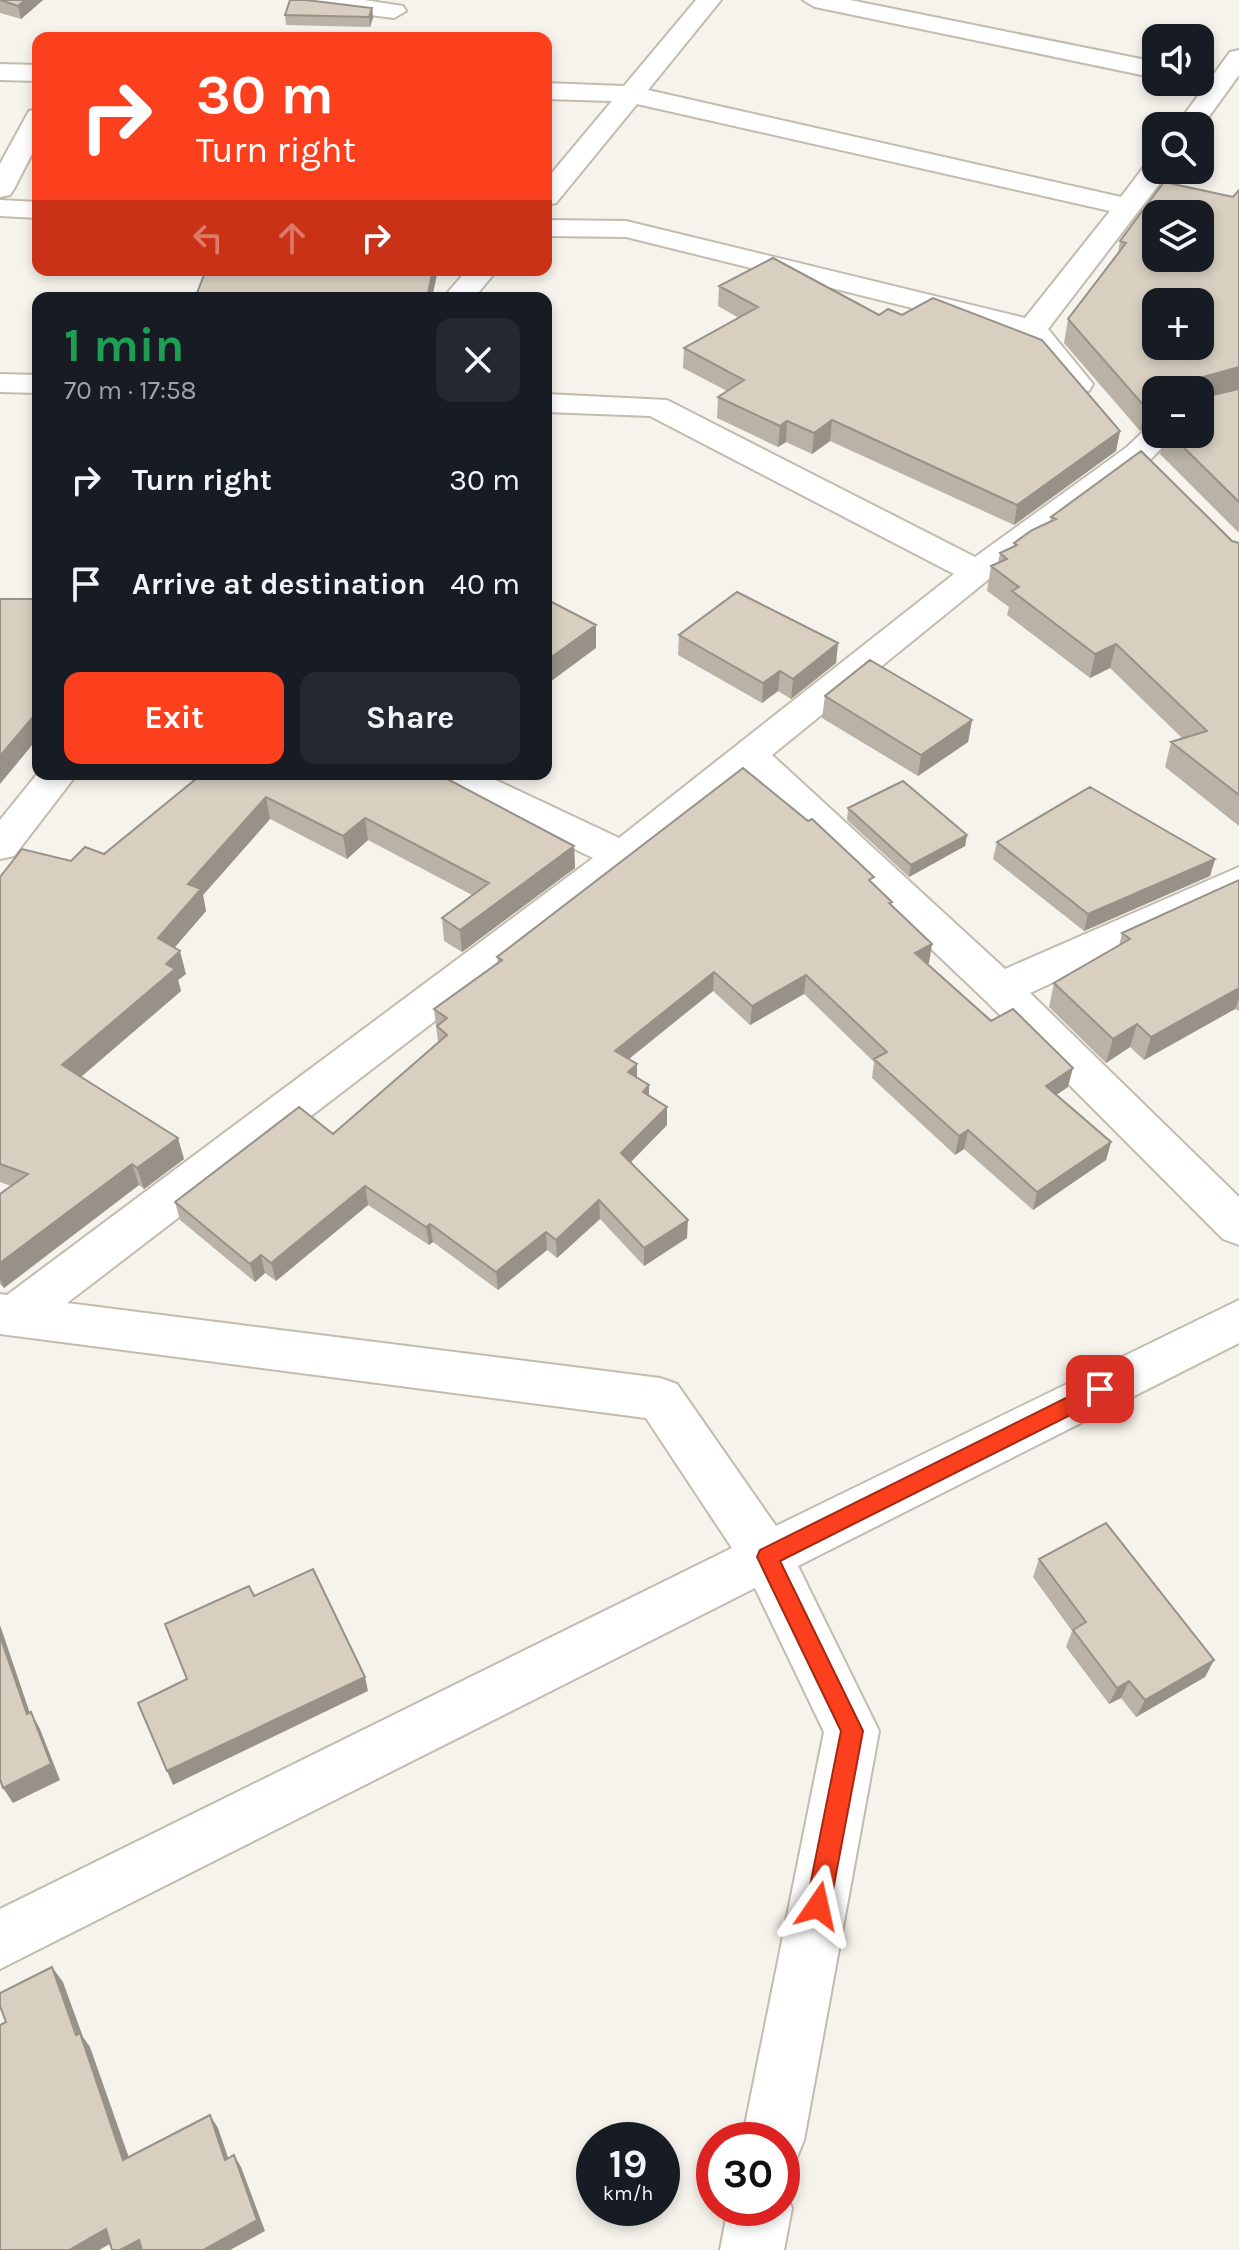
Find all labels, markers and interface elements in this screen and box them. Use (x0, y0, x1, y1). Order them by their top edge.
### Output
map controls (1142, 24, 1214, 448)
button: sound (1142, 24, 1214, 96)
text: 30 m (196, 62, 334, 127)
icon: right (64, 64, 168, 168)
button: search (1142, 112, 1214, 184)
text: Turn right (196, 129, 356, 171)
button: layers (1142, 200, 1214, 272)
icon: left (186, 216, 230, 260)
icon: ahead (270, 216, 314, 260)
icon: right (354, 216, 398, 260)
button: + (1142, 288, 1214, 360)
text: 1 min (64, 317, 184, 373)
button: close (436, 318, 520, 402)
text: 70 m · 17:58 (64, 375, 197, 406)
button: − (1142, 376, 1214, 448)
icon: right (64, 458, 108, 502)
text: Turn right (132, 462, 272, 498)
text: 30 m (449, 462, 520, 498)
icon: arrive (64, 562, 108, 606)
text: Arrive at destination (132, 566, 426, 602)
text: 40 m (450, 566, 520, 602)
button: Exit (64, 672, 284, 764)
button: Share (300, 672, 520, 764)
pin (1066, 1355, 1134, 1423)
icon: arrive (1078, 1367, 1122, 1411)
position arrow (776, 1864, 860, 1948)
speed limit sign: 30 (696, 2122, 800, 2226)
text: 19 (609, 2140, 647, 2187)
text: km/h (603, 2182, 653, 2205)

